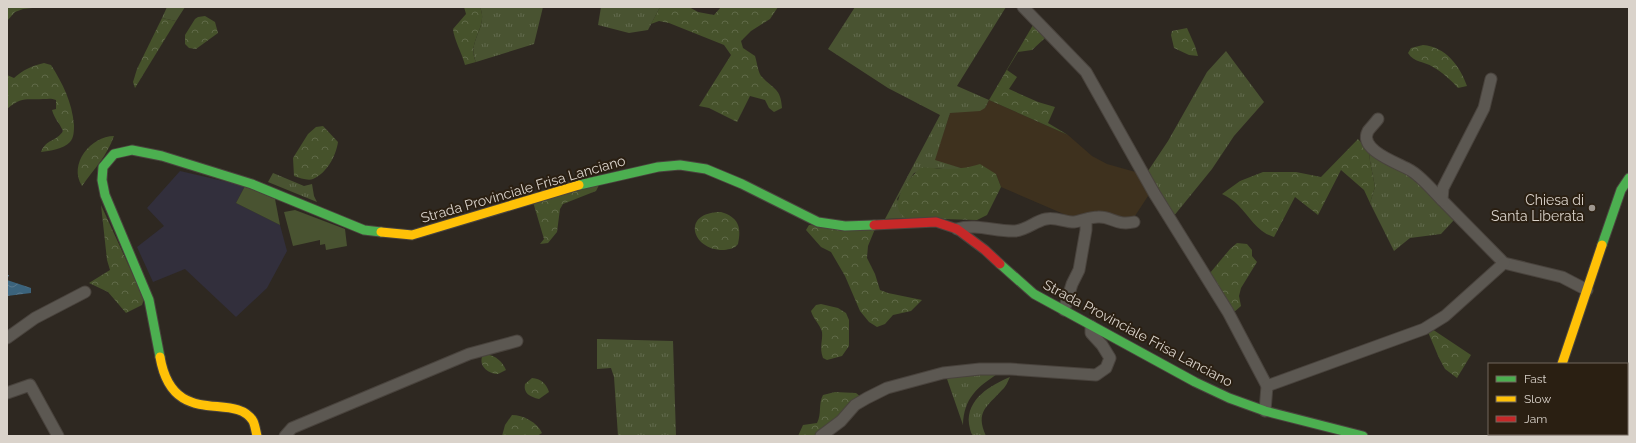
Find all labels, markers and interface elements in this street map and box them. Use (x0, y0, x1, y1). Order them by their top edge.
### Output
street label: Strada Provinciale Frisa Lanciano (419, 152, 627, 226)
place label: Chiesa di Santa Liberata (1491, 192, 1584, 224)
marker: Chiesa di Santa Liberata (1587, 203, 1597, 213)
street label: Strada Provinciale Frisa Lanciano (1041, 276, 1235, 390)
legend (1488, 363, 1628, 435)
text: Fast (1524, 372, 1547, 386)
text: Slow (1524, 392, 1551, 406)
text: Jam (1524, 412, 1547, 426)

